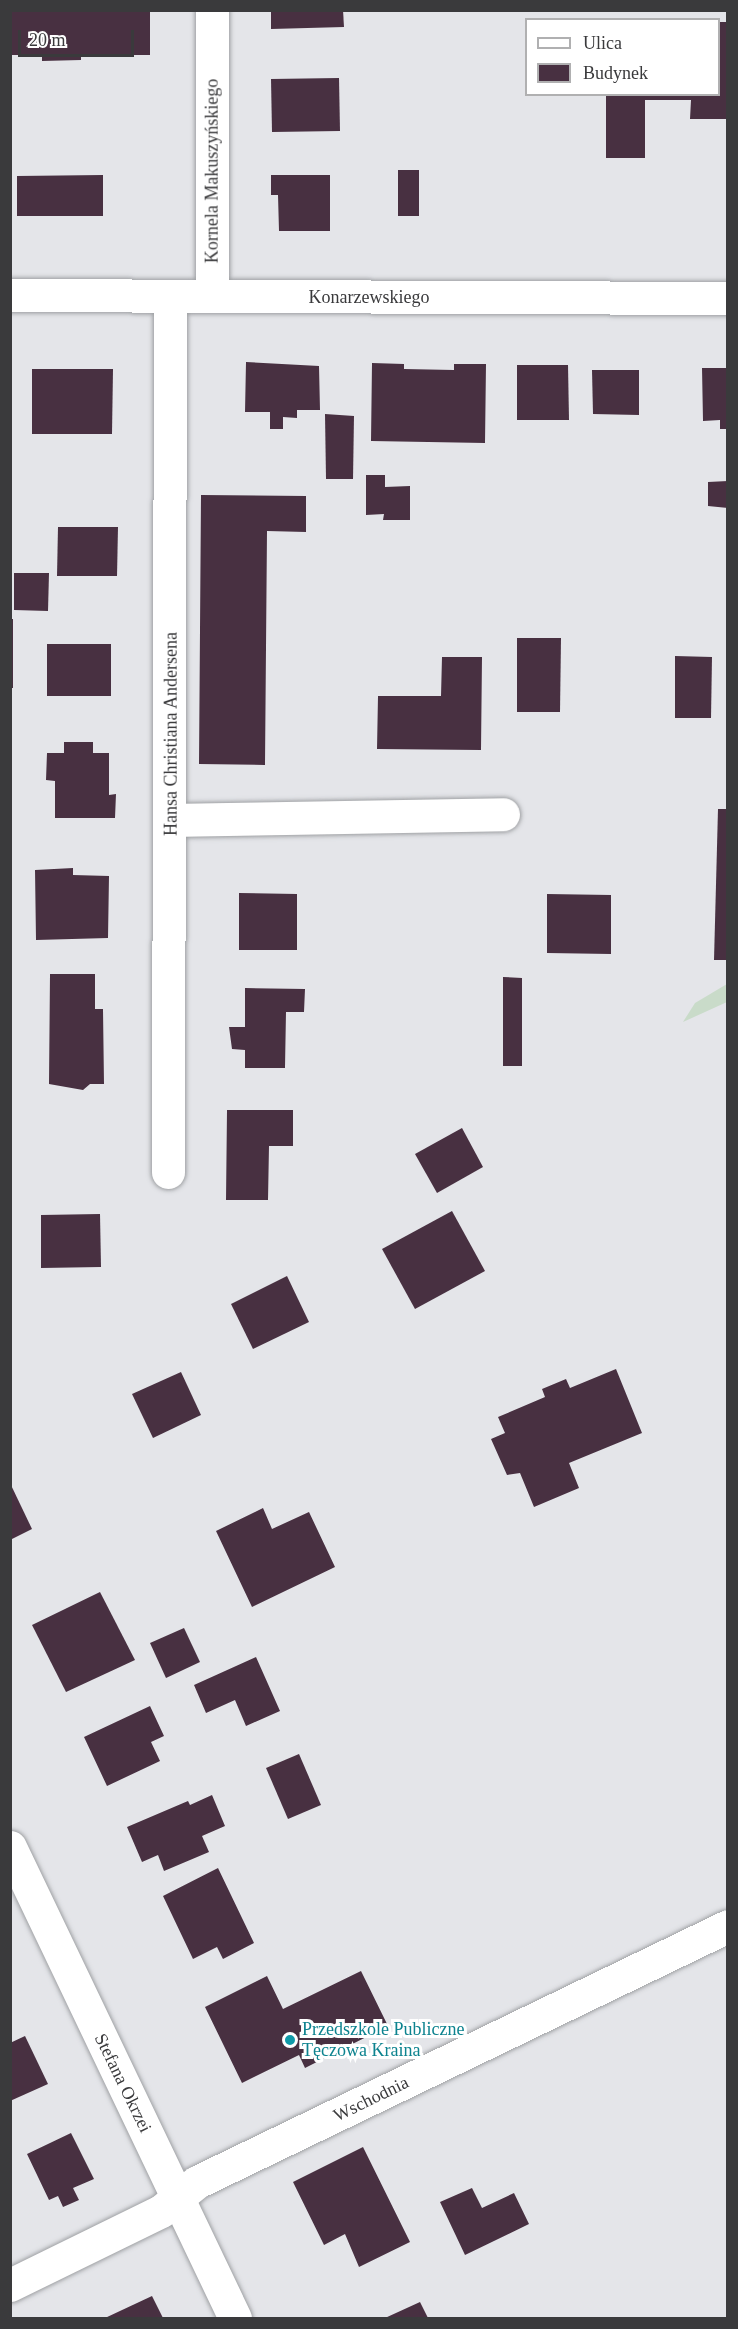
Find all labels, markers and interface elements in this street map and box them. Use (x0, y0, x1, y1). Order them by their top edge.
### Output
scale bar (21, 18, 136, 56)
legend (525, 18, 720, 96)
text: 20 m (29, 30, 66, 50)
text: Ulica (583, 33, 622, 53)
text: Budynek (583, 63, 648, 83)
street label: Kornela Makuszyńskiego (201, 79, 223, 263)
street label: Konarzewskiego (309, 286, 429, 308)
street label: Hansa Christiana Andersena (160, 632, 182, 836)
place label: Przedszkole Publiczne Tęczowa Kraina (302, 2019, 464, 2062)
street label: Stefana Okrzei (90, 2030, 156, 2136)
marker: Przedszkole Publiczne Tęczowa Kraina (283, 2033, 297, 2047)
street label: Wschodnia (330, 2072, 412, 2126)

